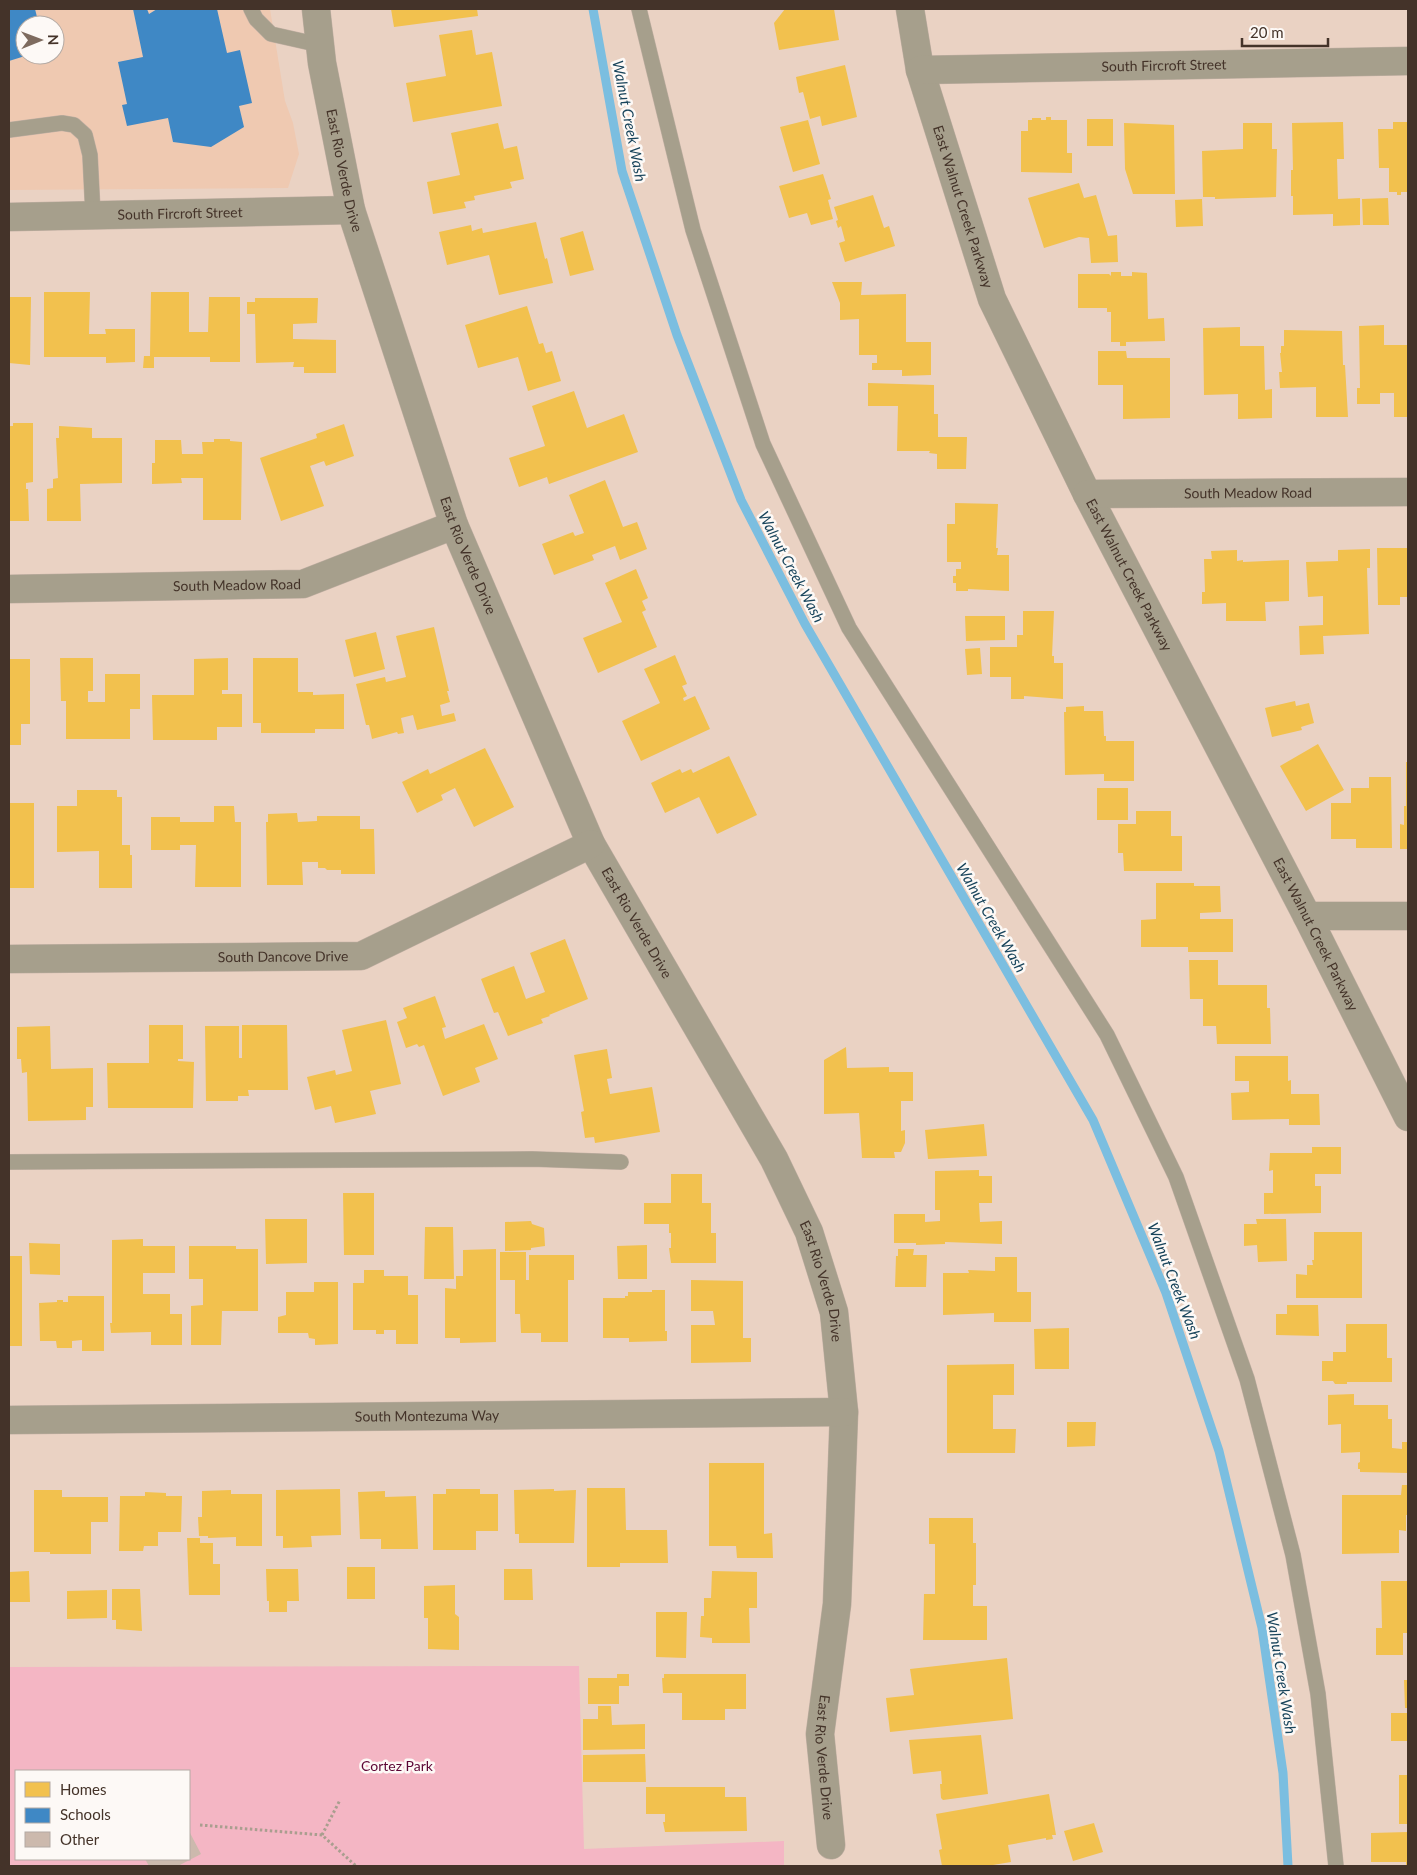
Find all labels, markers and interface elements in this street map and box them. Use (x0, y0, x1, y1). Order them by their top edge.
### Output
north arrow (15, 15, 65, 65)
scale bar (1242, 15, 1328, 47)
text: 20 m (1250, 23, 1284, 41)
text: N (45, 34, 62, 45)
street label: South Fircroft Street (1101, 55, 1227, 75)
water label: Walnut Creek Wash (609, 59, 651, 183)
street label: East Rio Verde Drive (323, 107, 367, 234)
street label: East Walnut Creek Parkway (930, 123, 997, 291)
street label: South Fircroft Street (117, 203, 243, 223)
street label: South Meadow Road (1184, 484, 1312, 501)
street label: East Rio Verde Drive (437, 494, 500, 617)
street label: East Walnut Creek Parkway (1083, 495, 1177, 655)
water label: Walnut Creek Wash (755, 508, 829, 625)
street label: South Meadow Road (173, 575, 301, 594)
street label: East Walnut Creek Parkway (1270, 855, 1363, 1014)
water label: Walnut Creek Wash (953, 860, 1031, 975)
street label: East Rio Verde Drive (598, 864, 676, 981)
street label: South Dancove Drive (218, 947, 348, 965)
street label: East Rio Verde Drive (797, 1217, 846, 1343)
water label: Walnut Creek Wash (1144, 1220, 1205, 1341)
street label: South Montezuma Way (355, 1406, 500, 1425)
water label: Walnut Creek Wash (1263, 1611, 1301, 1735)
street label: East Rio Verde Drive (812, 1694, 837, 1821)
park label: Cortez Park (361, 1757, 434, 1774)
legend (15, 1770, 190, 1860)
text: Homes (60, 1780, 106, 1798)
text: Schools (60, 1805, 111, 1823)
text: Other (60, 1830, 100, 1848)

